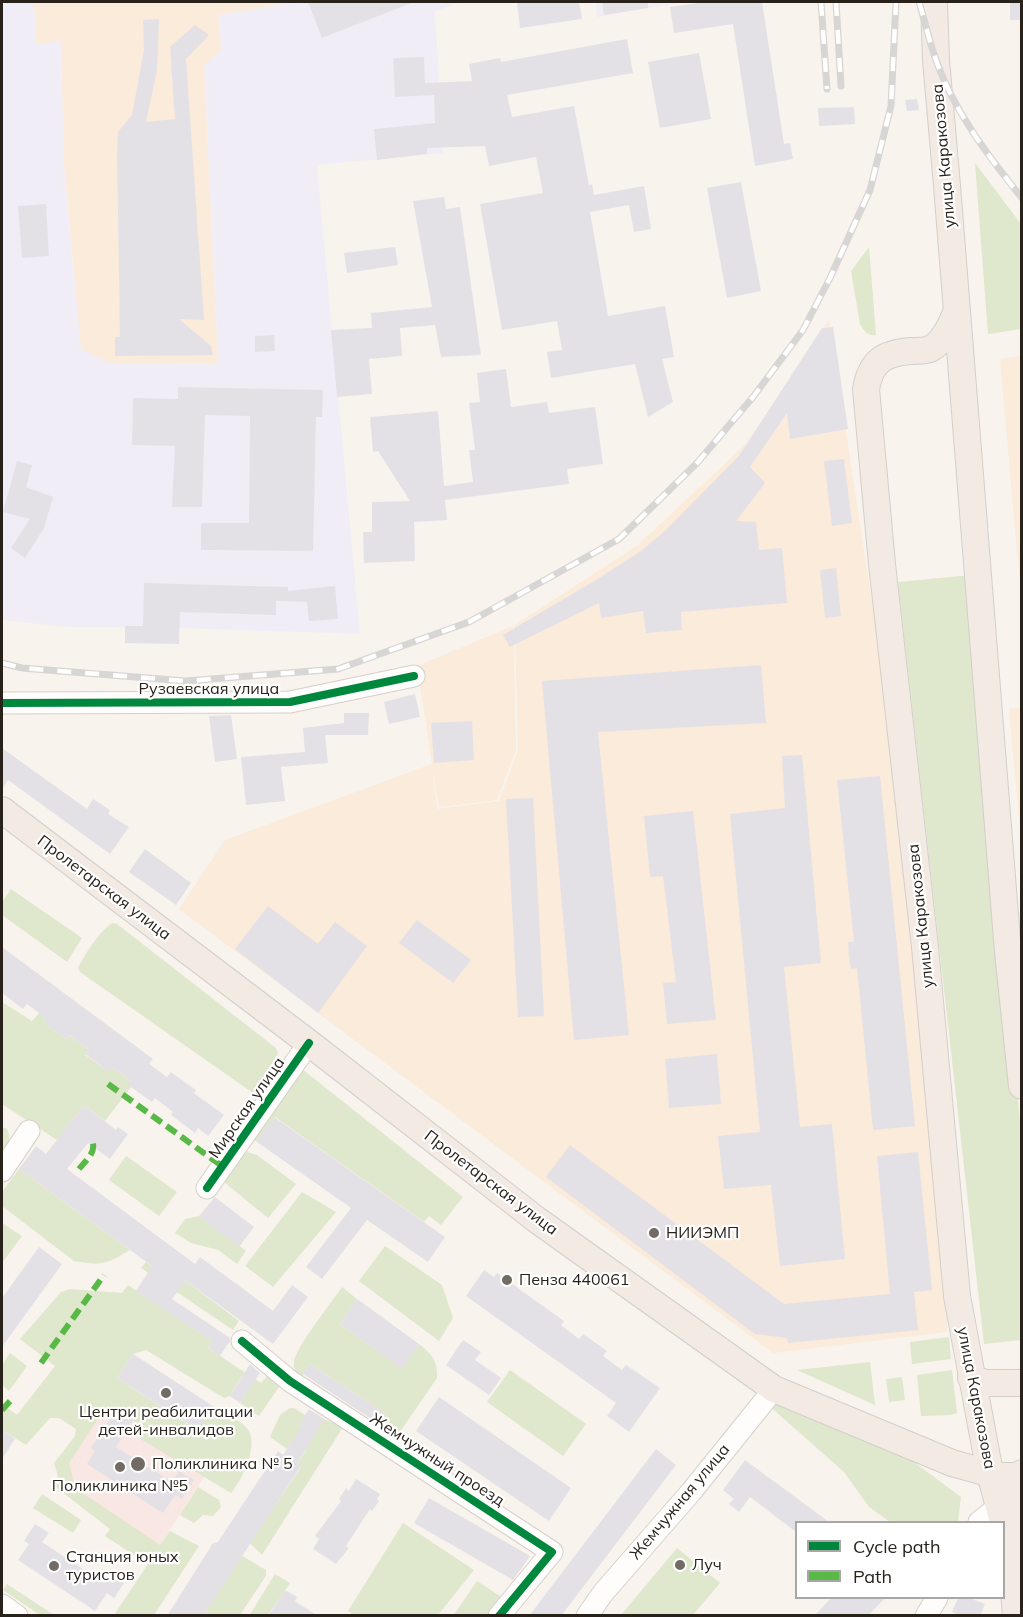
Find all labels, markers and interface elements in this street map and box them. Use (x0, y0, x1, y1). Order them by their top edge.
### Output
street label: улица Каракозова (928, 83, 960, 229)
street label: Рузаевская улица (139, 679, 279, 699)
street label: Пролетарская улица (33, 832, 175, 944)
street label: улица Каракозова (904, 843, 938, 989)
street label: Мирская улица (205, 1054, 289, 1162)
street label: Пролетарская улица (420, 1127, 562, 1239)
place label: НИИЭМП (666, 1223, 739, 1243)
marker: НИИЭМП (647, 1226, 661, 1240)
place label: Пенза 440061 (519, 1270, 629, 1290)
marker: Пенза 440061 (500, 1273, 514, 1287)
street label: улица Каракозова (953, 1325, 999, 1471)
marker: Центри реабилитации детей-инвалидов (159, 1386, 173, 1400)
place label: Центри реабилитации детей-инвалидов (79, 1402, 253, 1440)
street label: Жемчужный проезд (366, 1409, 508, 1511)
street label: Жемчужная улица (626, 1440, 734, 1564)
place label: Поликлиника № 5 (152, 1454, 293, 1474)
marker: Поликлиника № 5 (129, 1455, 147, 1473)
marker: Поликлиника №5 (113, 1460, 127, 1474)
place label: Поликлиника №5 (52, 1476, 188, 1496)
legend (795, 1521, 1005, 1599)
text: Cycle path (853, 1535, 940, 1558)
place label: Станция юных туристов (66, 1547, 179, 1585)
place label: Луч (692, 1555, 722, 1575)
marker: Луч (673, 1558, 687, 1572)
marker: Станция юных туристов (47, 1559, 61, 1573)
text: Path (853, 1565, 892, 1588)

